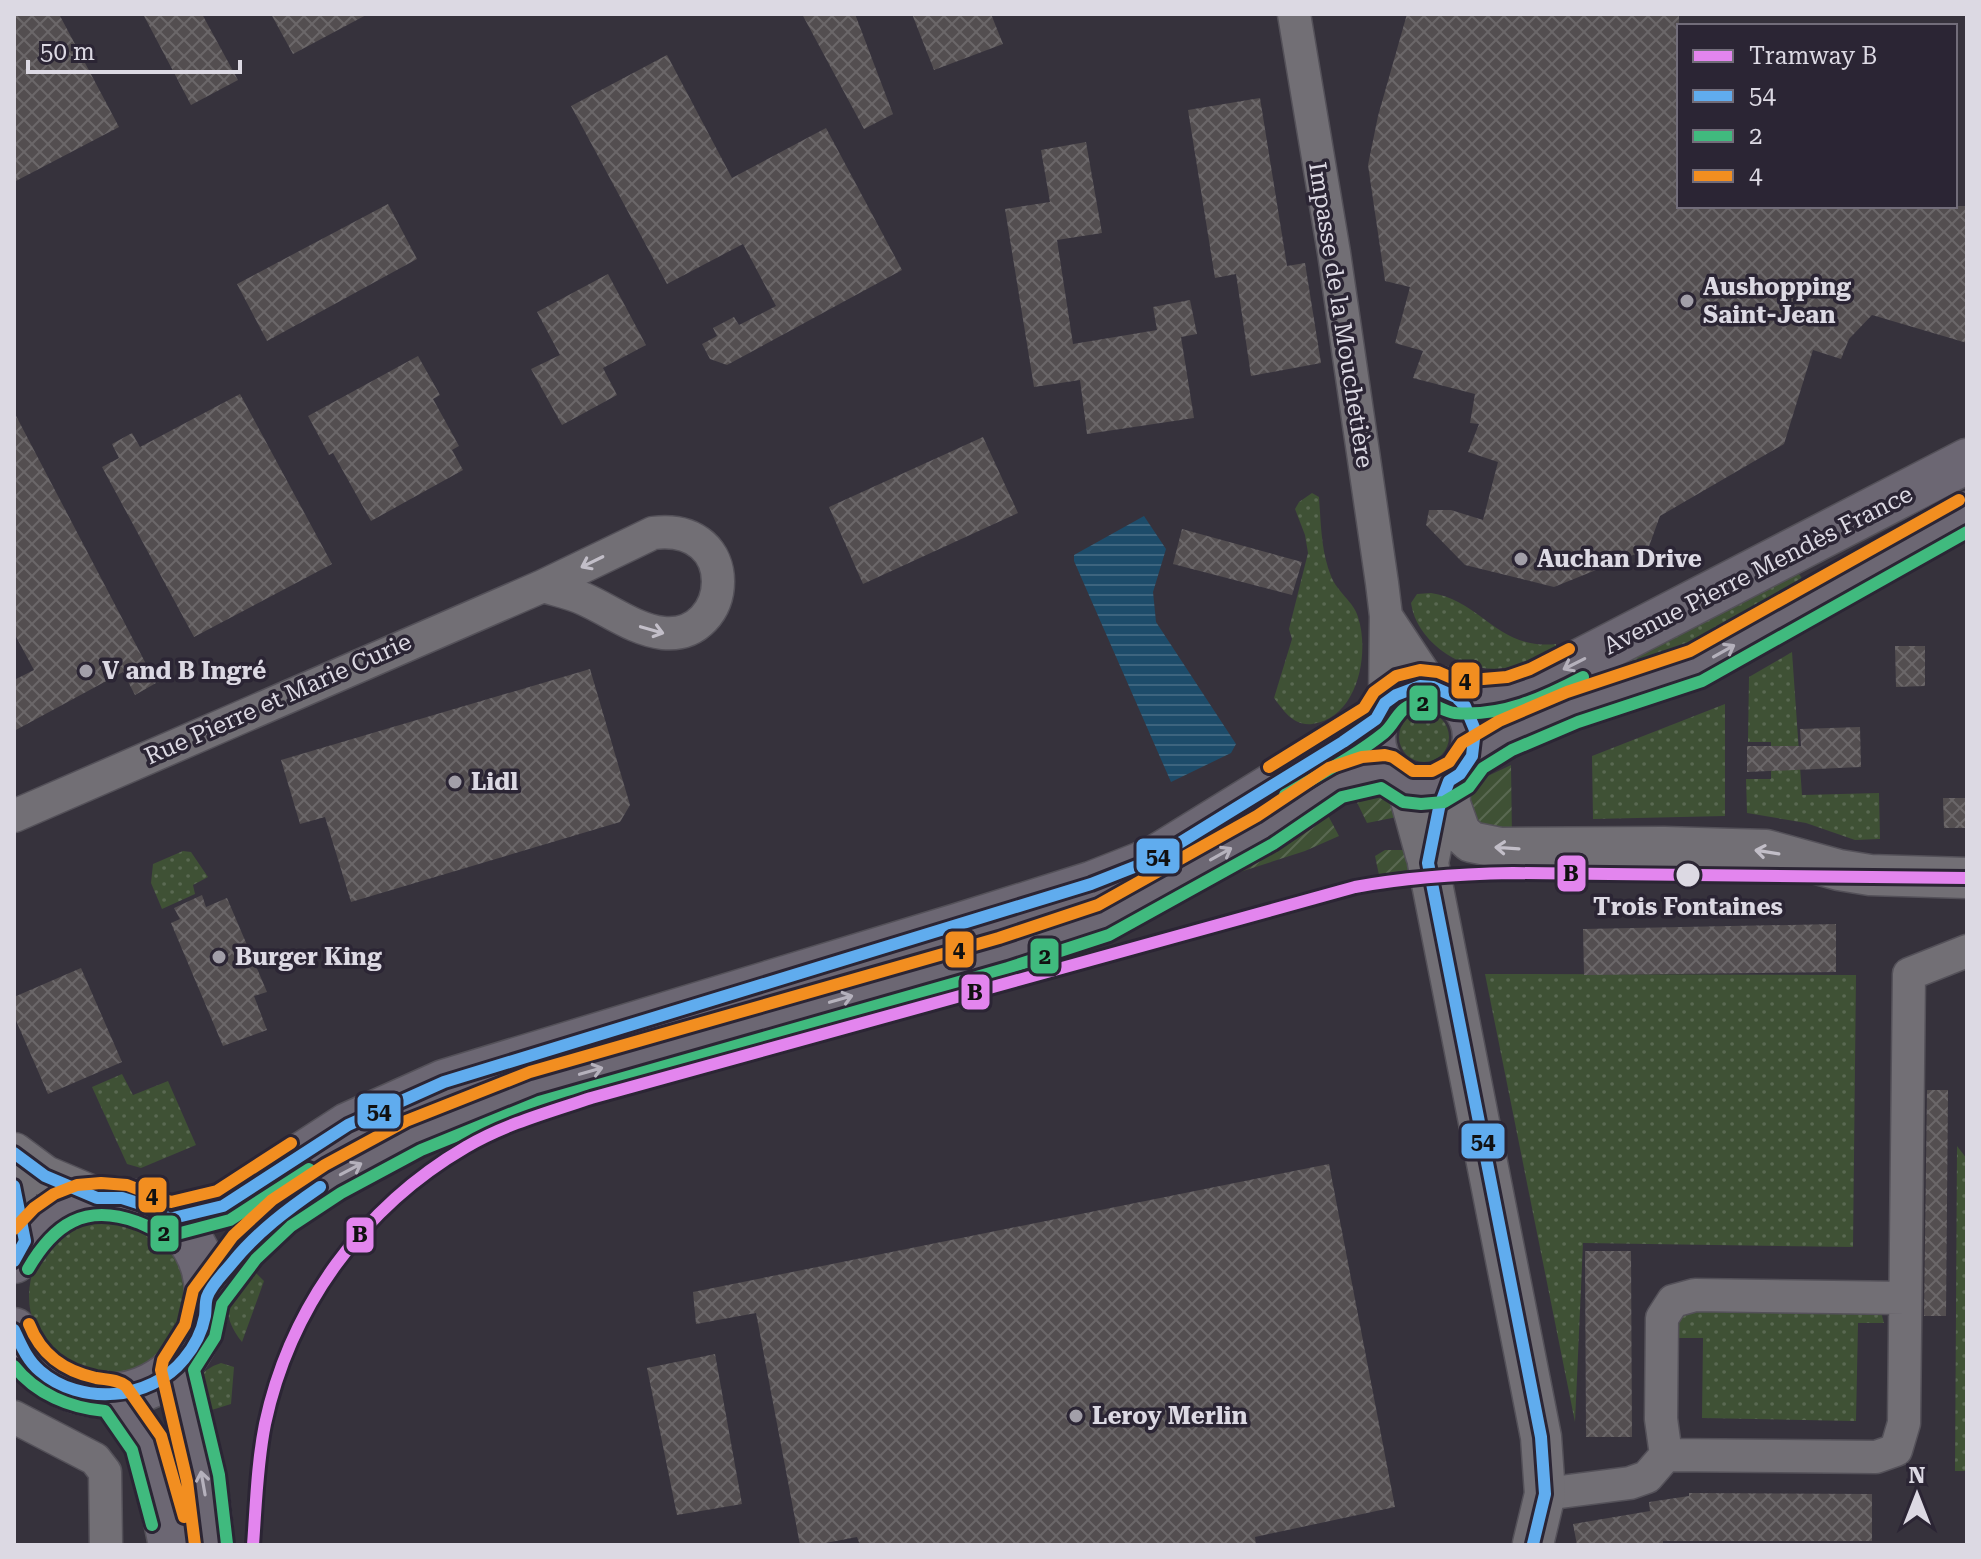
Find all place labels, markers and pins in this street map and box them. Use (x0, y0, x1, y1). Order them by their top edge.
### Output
place label: Aushopping Saint-Jean (1703, 273, 1851, 329)
marker: Aushopping Saint-Jean (1678, 292, 1696, 310)
place label: Auchan Drive (1537, 545, 1702, 573)
marker: Auchan Drive (1512, 550, 1530, 568)
place label: V and B Ingré (102, 657, 266, 685)
marker: V and B Ingré (77, 662, 95, 680)
place label: Lidl (471, 768, 518, 796)
marker: Lidl (446, 773, 464, 791)
marker: Trois Fontaines (1674, 861, 1702, 889)
place label: Trois Fontaines (1593, 893, 1783, 921)
place label: Burger King (235, 943, 382, 971)
marker: Burger King (210, 948, 228, 966)
place label: Leroy Merlin (1092, 1402, 1248, 1430)
marker: Leroy Merlin (1067, 1407, 1085, 1425)

